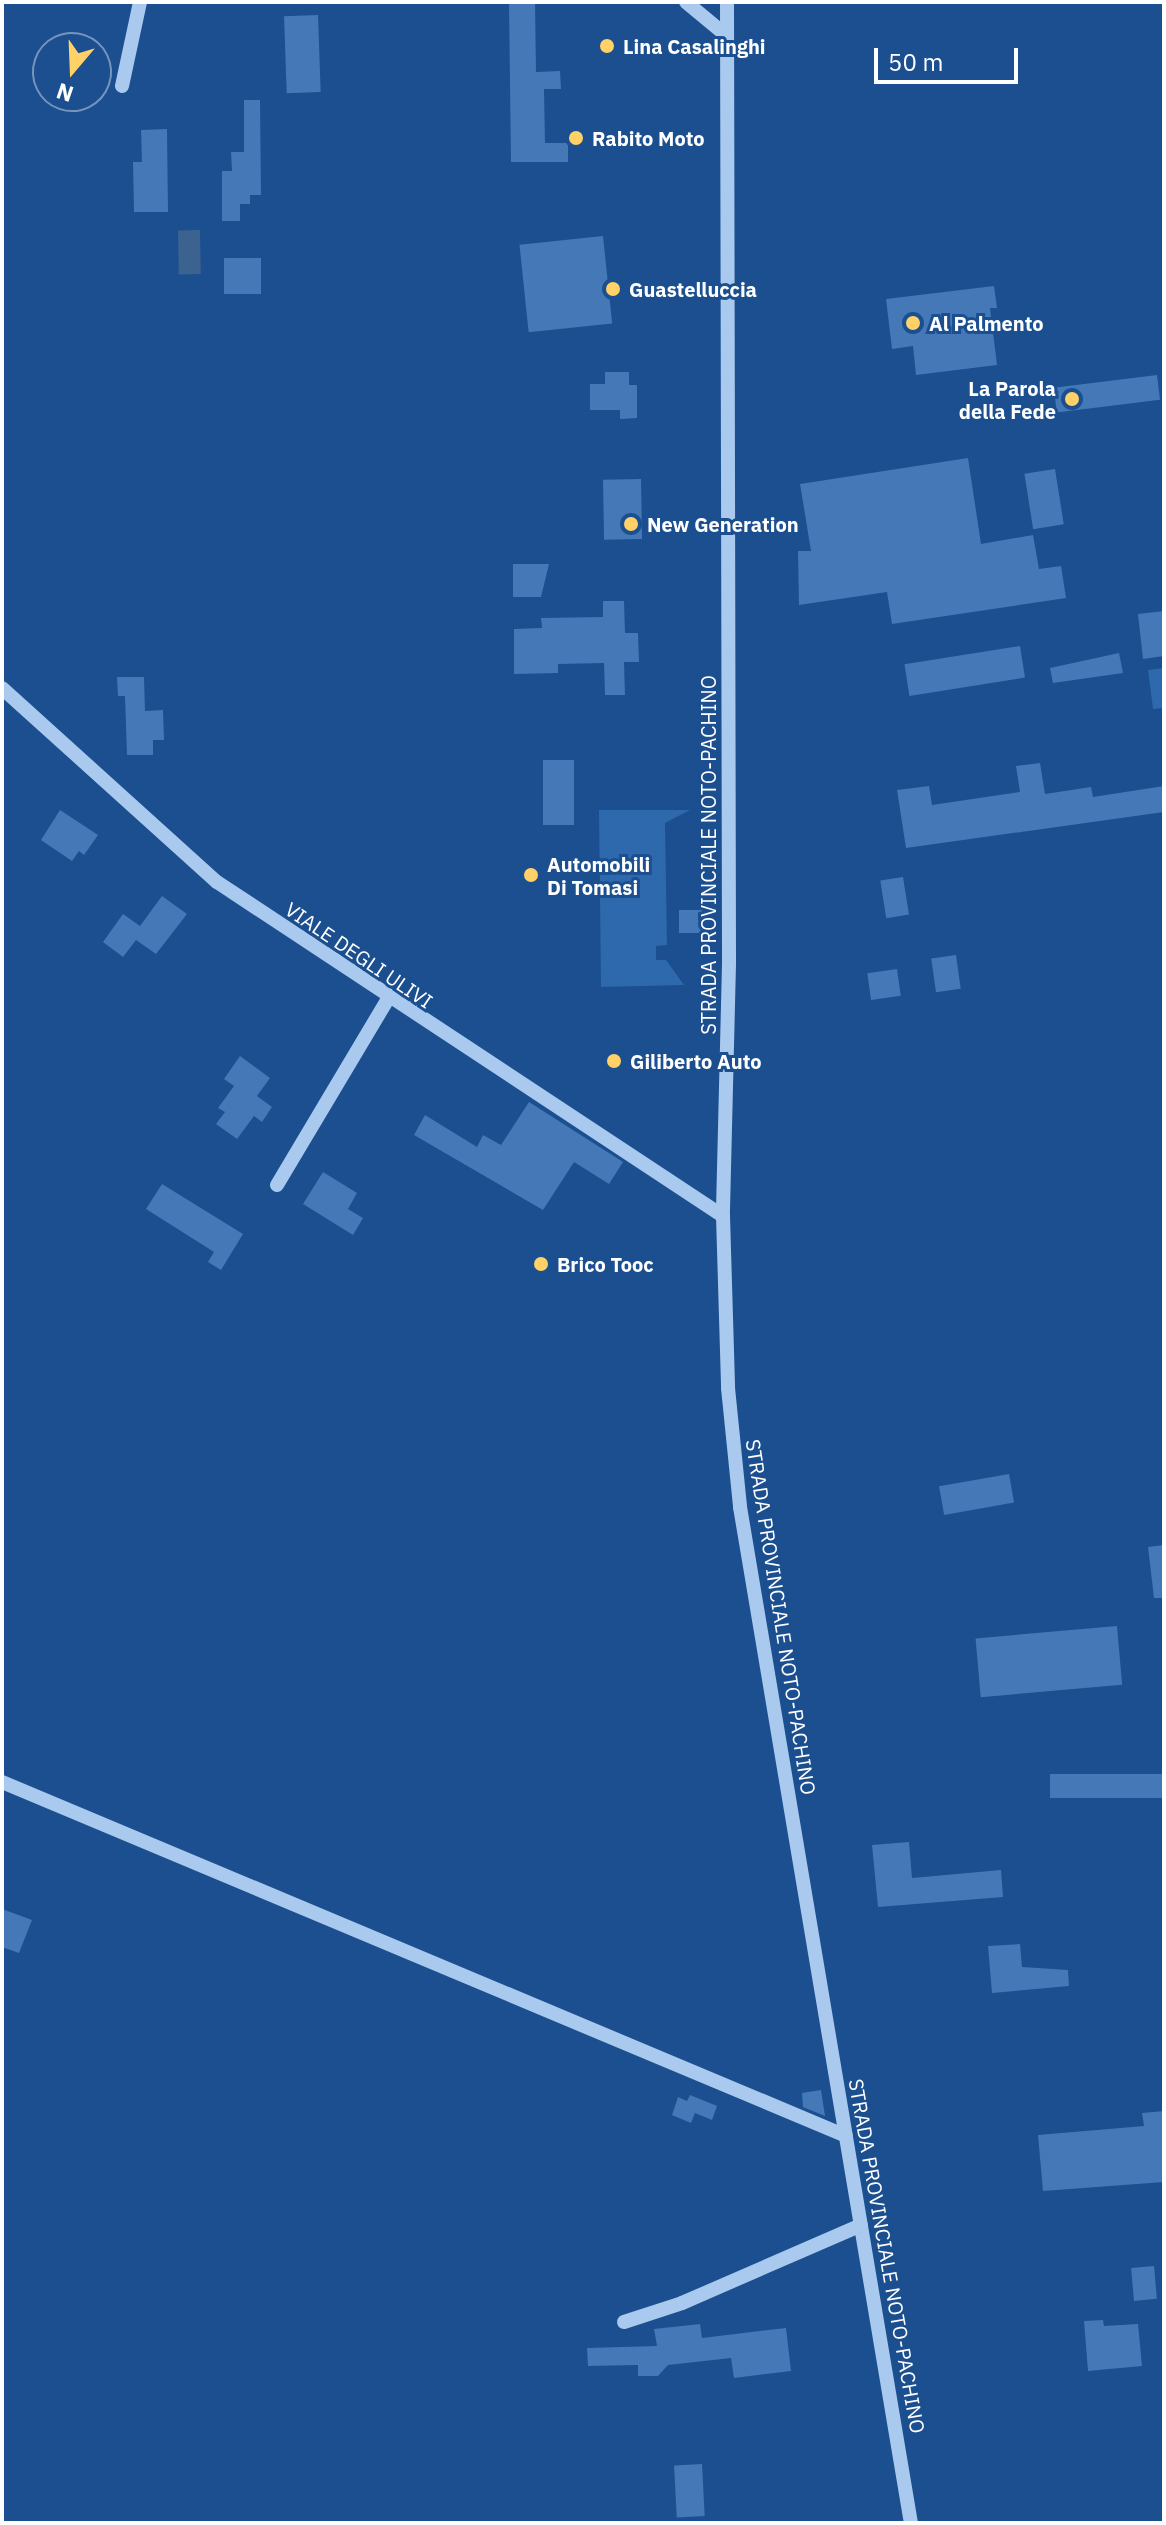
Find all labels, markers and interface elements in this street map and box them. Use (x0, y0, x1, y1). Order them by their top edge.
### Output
north arrow (32, 32, 112, 112)
scale bar (878, 32, 1022, 82)
place label: Lina Casalinghi (623, 34, 766, 58)
marker: Lina Casalinghi (598, 37, 616, 55)
text: 50 m (888, 46, 943, 78)
text: N (52, 77, 77, 110)
place label: Rabito Moto (592, 126, 705, 150)
marker: Rabito Moto (567, 129, 585, 147)
place label: Guastelluccia (629, 277, 757, 301)
marker: Guastelluccia (604, 280, 622, 298)
place label: Al Palmento (929, 311, 1044, 335)
marker: Al Palmento (904, 314, 922, 332)
place label: La Parola della Fede (959, 376, 1056, 423)
marker: La Parola della Fede (1063, 390, 1081, 408)
place label: New Generation (647, 512, 799, 536)
marker: New Generation (622, 515, 640, 533)
street label: STRADA PROVINCIALE NOTO-PACHINO (696, 675, 720, 1035)
place label: Automobili Di Tomasi (547, 852, 650, 899)
marker: Automobili Di Tomasi (522, 866, 540, 884)
street label: VIALE DEGLI ULIVI (281, 897, 437, 1013)
place label: Giliberto Auto (630, 1049, 761, 1073)
marker: Giliberto Auto (605, 1052, 623, 1070)
place label: Brico Tooc (557, 1252, 654, 1276)
marker: Brico Tooc (532, 1255, 550, 1273)
street label: STRADA PROVINCIALE NOTO-PACHINO (741, 1437, 821, 1797)
street label: STRADA PROVINCIALE NOTO-PACHINO (844, 2077, 930, 2435)

